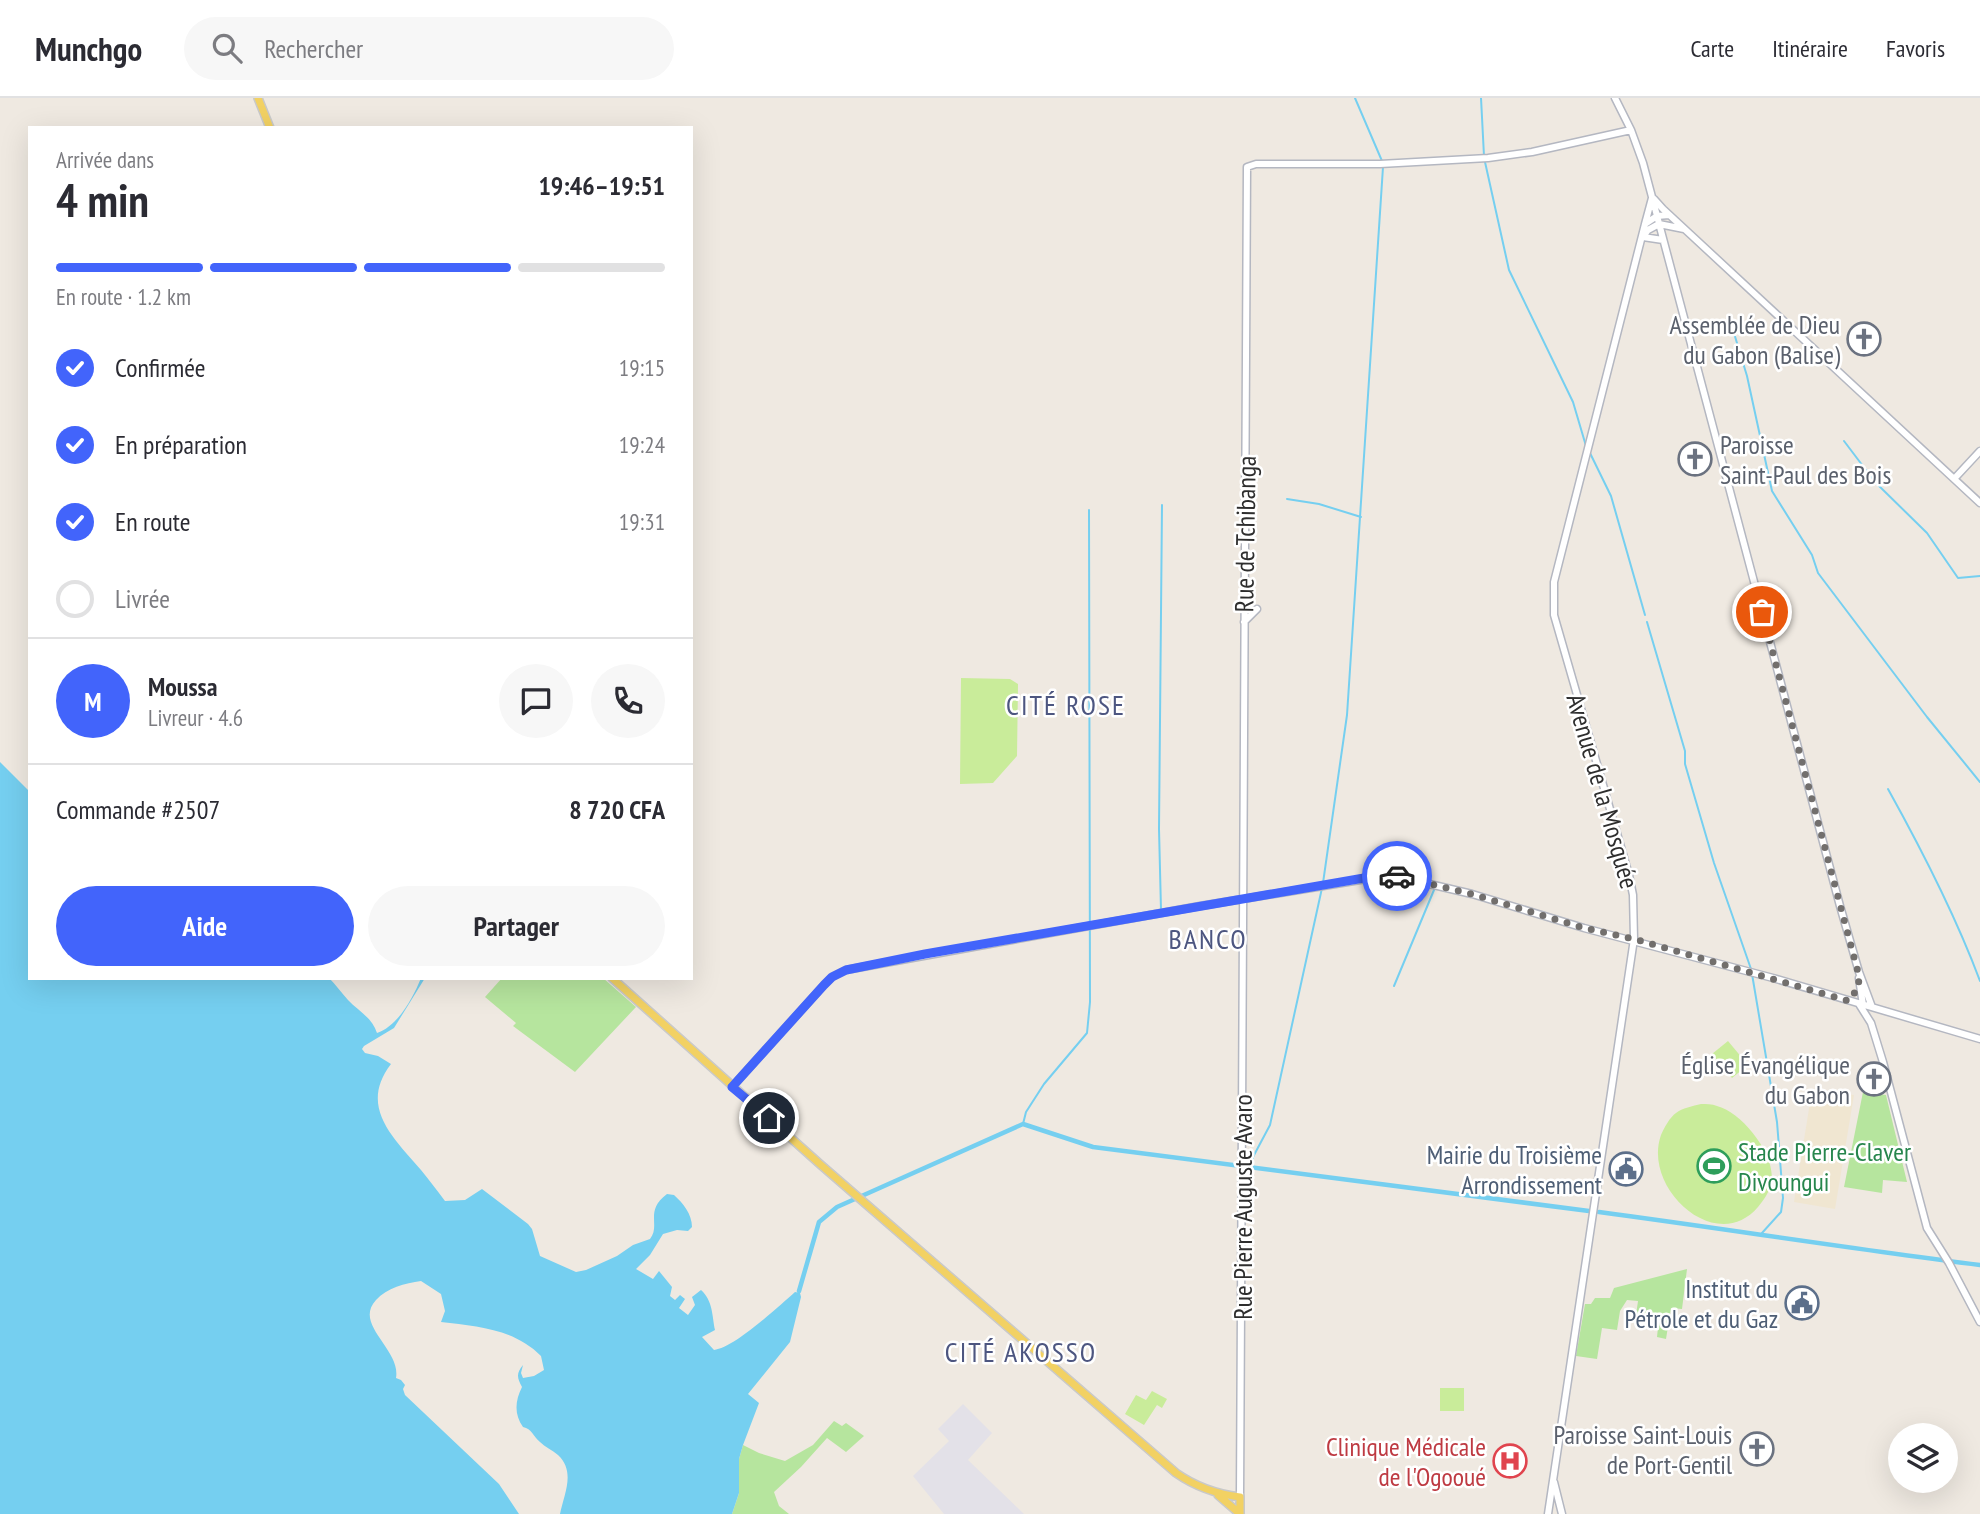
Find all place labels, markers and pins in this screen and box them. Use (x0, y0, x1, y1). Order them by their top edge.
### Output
place label: Assemblée de Dieu du Gabon (Balise) (1670, 308, 1840, 371)
church icon: Assemblée de Dieu du Gabon (Balise) (1845, 320, 1883, 358)
place label: Paroisse Saint-Paul des Bois (1720, 428, 1891, 491)
church icon: Paroisse Saint-Paul des Bois (1676, 440, 1714, 478)
pin (1732, 582, 1792, 642)
place label: Église Évangélique du Gabon (1681, 1048, 1850, 1111)
church icon: Église Évangélique du Gabon (1855, 1060, 1893, 1098)
pin (739, 1088, 799, 1148)
place label: Stade Pierre-Claver Divoungui (1738, 1135, 1911, 1198)
place label: Mairie du Troisième Arrondissement (1427, 1138, 1602, 1201)
sports icon: Stade Pierre-Claver Divoungui (1695, 1147, 1733, 1185)
public building icon: Mairie du Troisième Arrondissement (1607, 1150, 1645, 1188)
place label: Institut du Pétrole et du Gaz (1624, 1272, 1778, 1335)
public building icon: Institut du Pétrole et du Gaz (1783, 1284, 1821, 1322)
place label: Paroisse Saint-Louis de Port-Gentil (1553, 1418, 1732, 1481)
place label: Clinique Médicale de l'Ogooué (1326, 1430, 1486, 1493)
church icon: Paroisse Saint-Louis de Port-Gentil (1738, 1430, 1776, 1468)
hospital icon: Clinique Médicale de l'Ogooué (1491, 1442, 1529, 1480)

